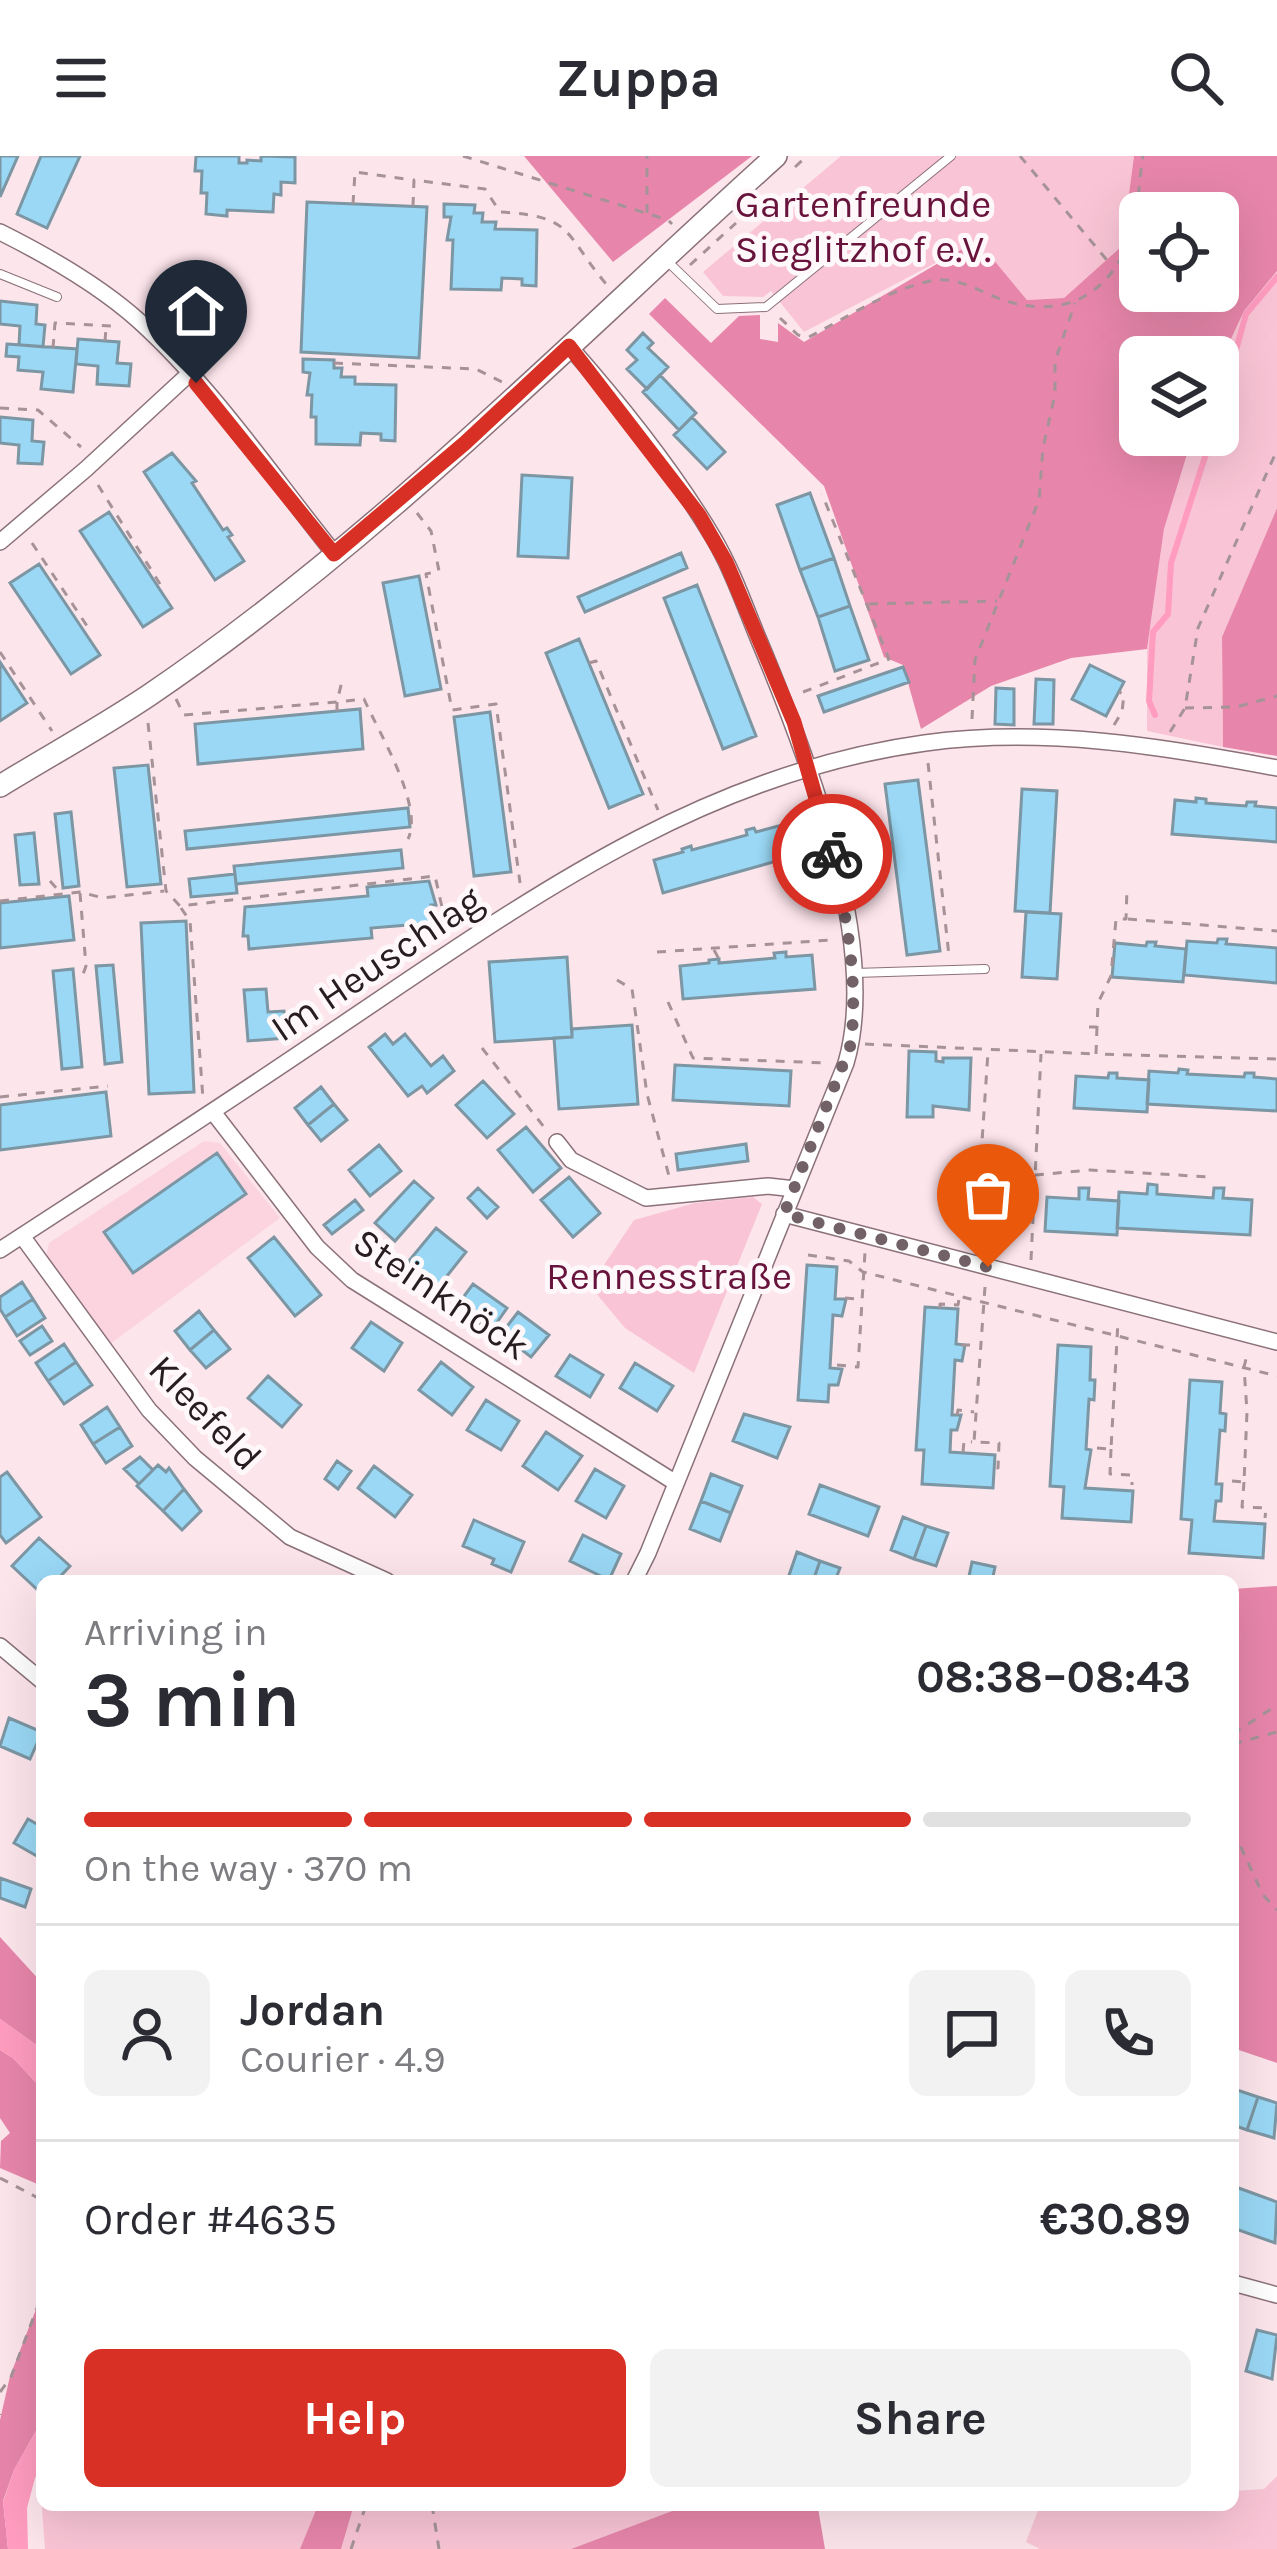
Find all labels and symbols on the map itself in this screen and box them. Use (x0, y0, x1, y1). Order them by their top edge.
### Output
park label: Gartenfreunde Sieglitzhof e.V. (735, 181, 991, 272)
pin (145, 260, 247, 383)
courier (772, 794, 892, 914)
street label: Im Heuschlag (262, 876, 491, 1051)
pin (937, 1144, 1039, 1267)
street label: Steinknöck (345, 1218, 538, 1369)
park label: Rennesstraße (546, 1253, 792, 1299)
street label: Kleefeld (139, 1346, 271, 1480)

